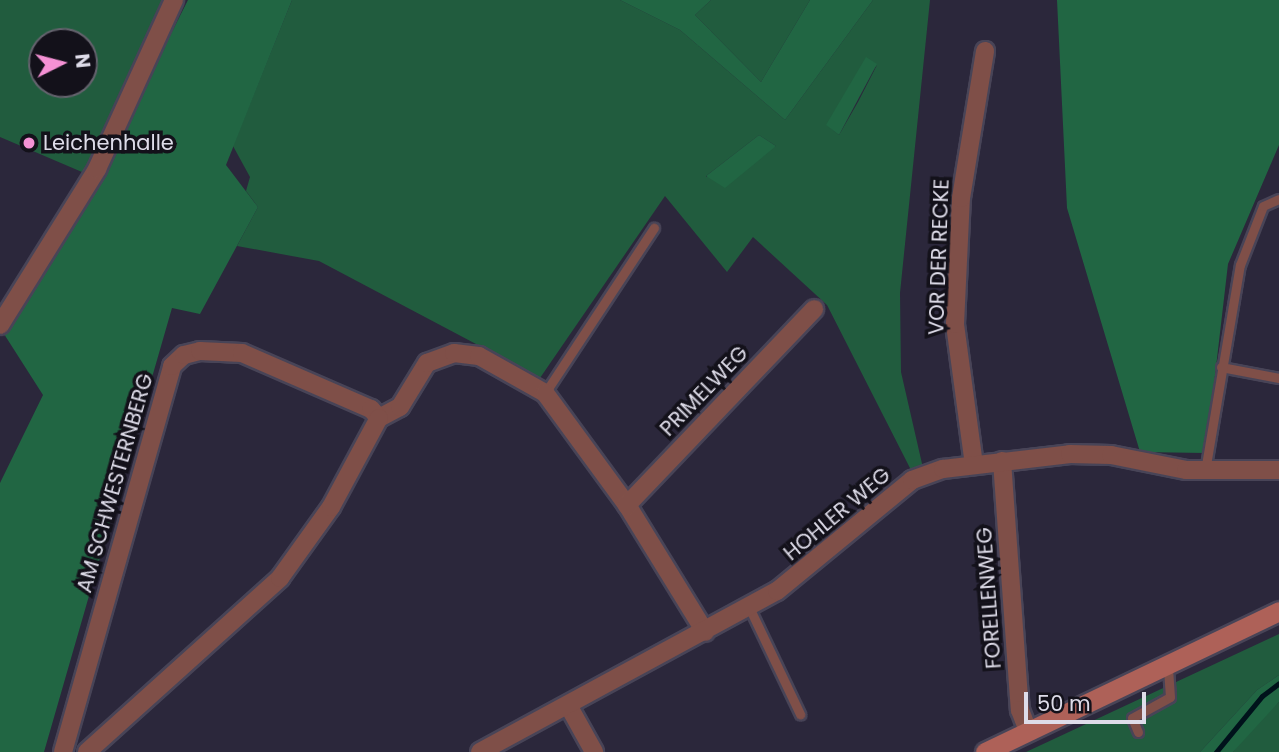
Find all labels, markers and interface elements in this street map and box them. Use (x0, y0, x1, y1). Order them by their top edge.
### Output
north arrow (28, 28, 98, 98)
text: N (68, 52, 97, 69)
place label: Leichenhalle (43, 130, 174, 156)
marker: Leichenhalle (21, 135, 37, 151)
street label: VOR DER RECKE (924, 179, 954, 335)
street label: PRIMELWEG (655, 341, 753, 441)
street label: AM SCHWESTERNBERG (72, 370, 158, 596)
street label: HOHLER WEG (779, 462, 895, 566)
street label: FORELLENWEG (971, 526, 1007, 670)
scale bar (1027, 678, 1150, 722)
text: 50 m (1037, 689, 1091, 718)

